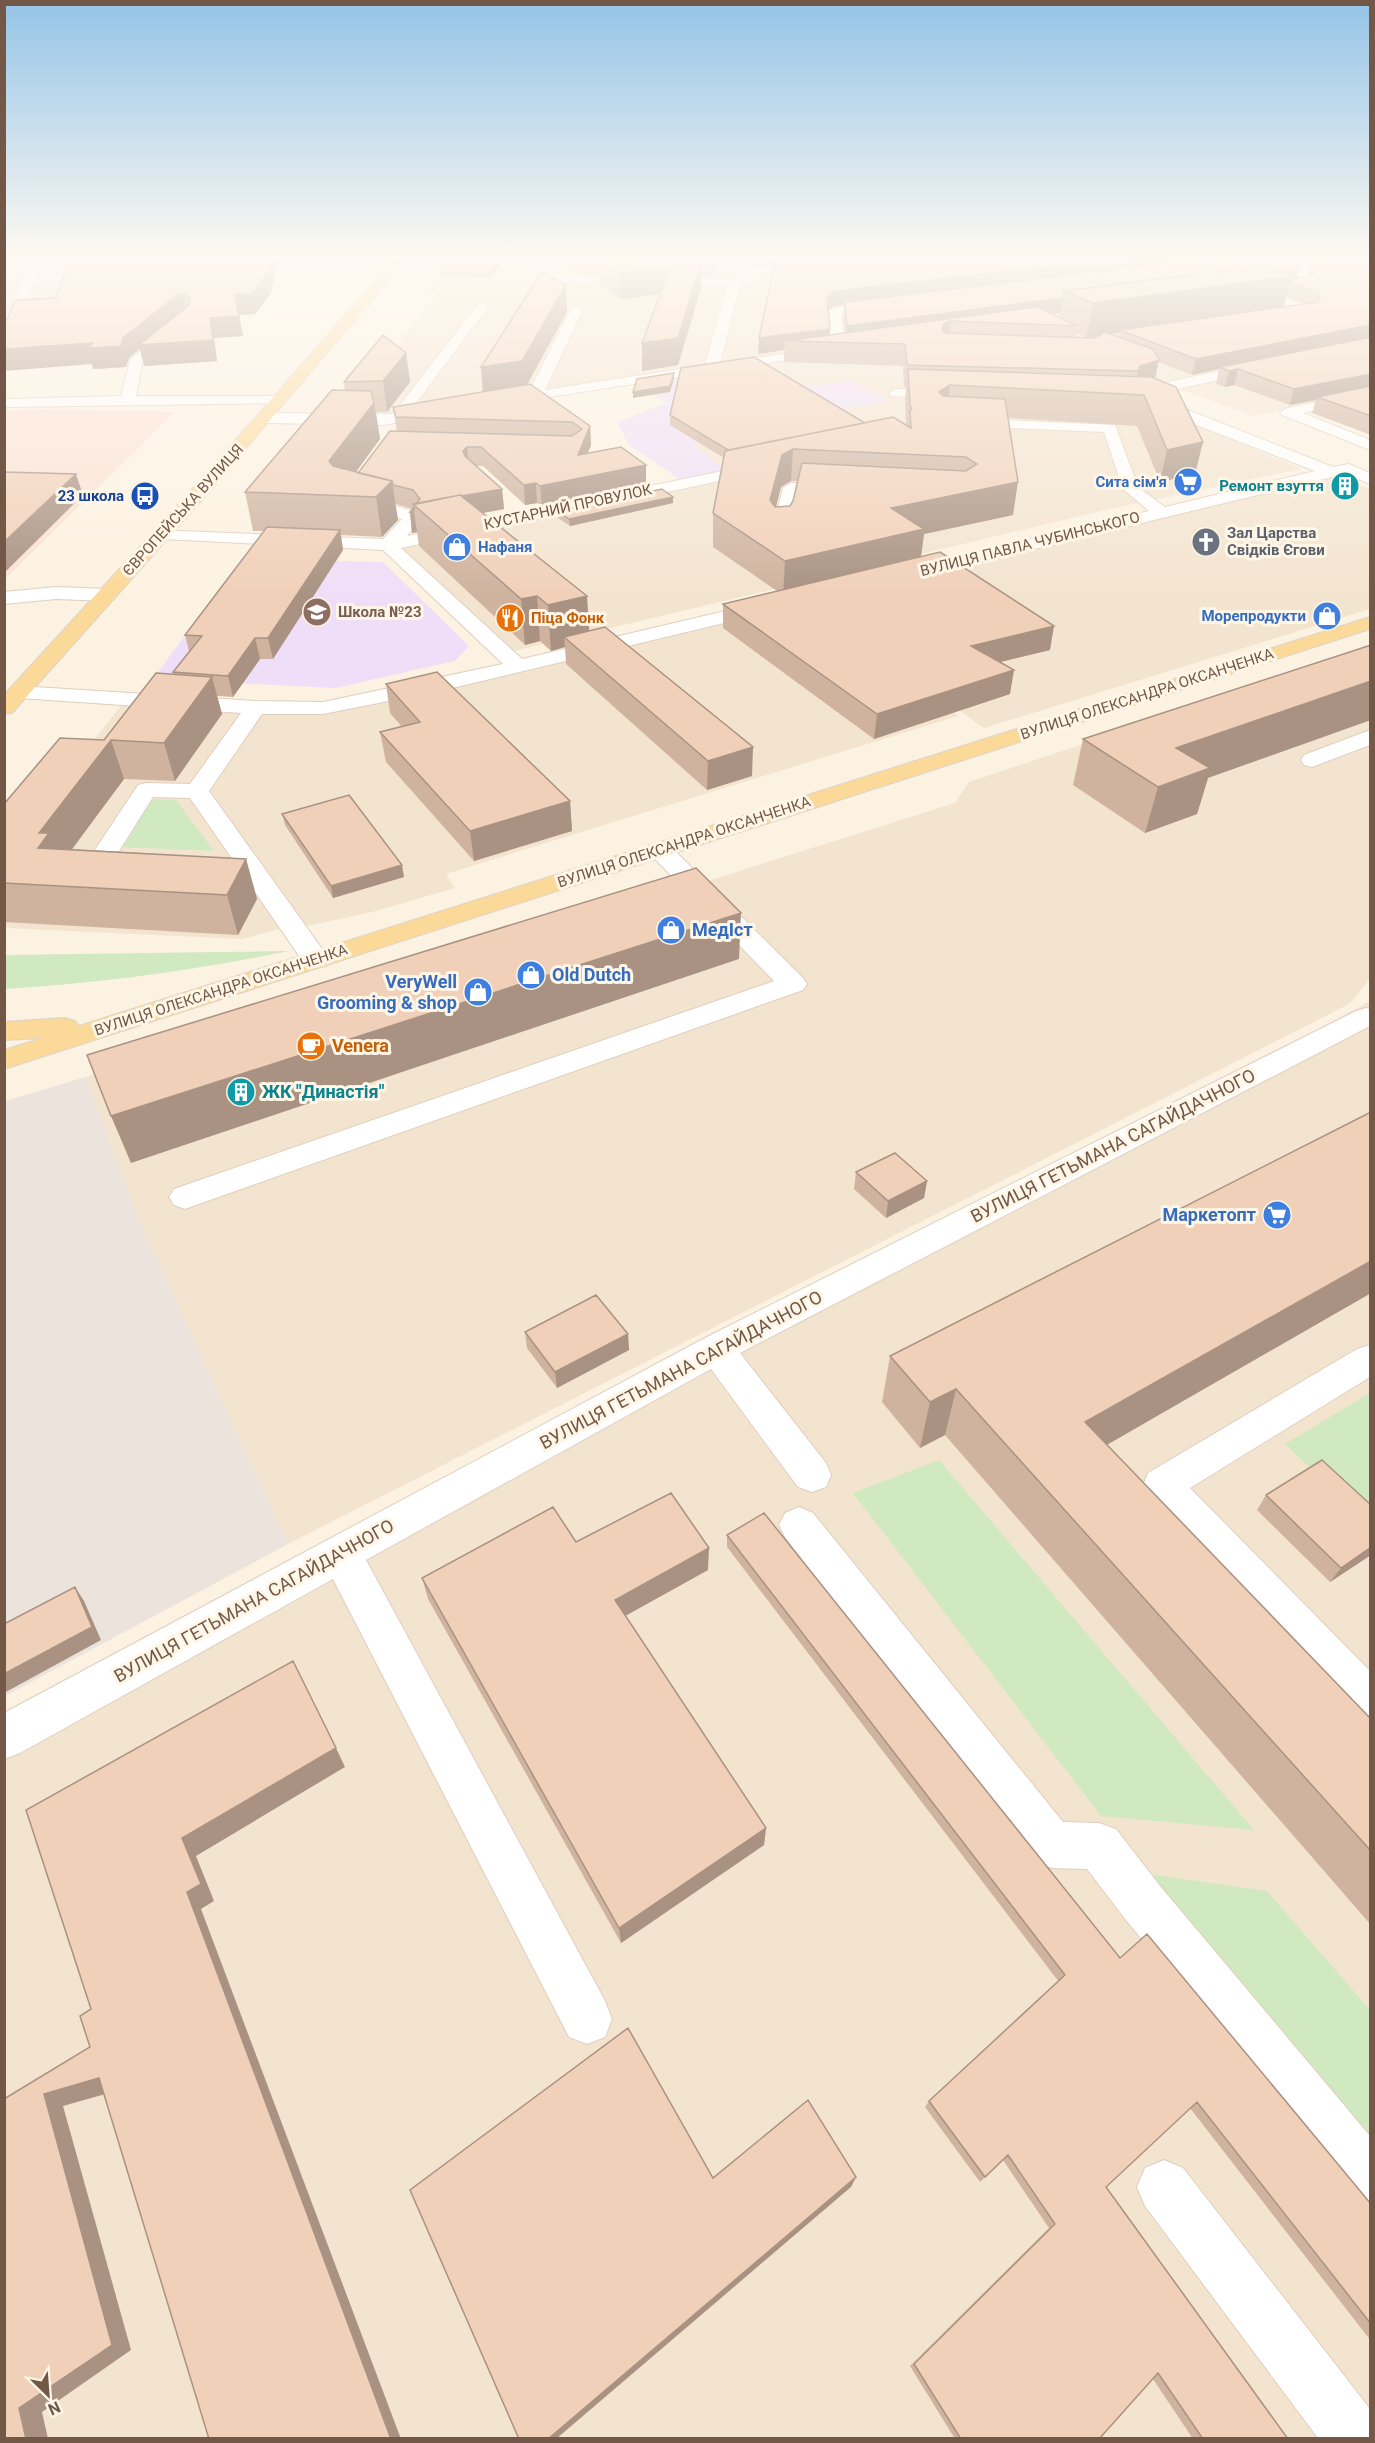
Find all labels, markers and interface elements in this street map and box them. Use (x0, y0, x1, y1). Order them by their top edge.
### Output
street label: ЄВРОПЕЙСЬКА ВУЛИЦЯ (119, 440, 247, 580)
supermarket icon: Сита сім'я (1172, 466, 1204, 498)
building icon: Ремонт взуття (1329, 470, 1361, 502)
place label: Сита сім'я (1095, 473, 1167, 491)
place label: Ремонт взуття (1219, 477, 1324, 495)
bus stop icon: 23 школа (129, 480, 161, 512)
street label: КУСТАРНИЙ ПРОВУЛОК (482, 480, 654, 534)
place label: 23 школа (58, 487, 124, 505)
street label: ВУЛИЦЯ ПАВЛА ЧУБИНСЬКОГО (918, 508, 1142, 580)
place label: Зал Царства Cвідків Єгови (1227, 524, 1325, 559)
church icon: Зал Царства Cвідків Єгови (1190, 526, 1222, 558)
shop icon: Нафаня (441, 531, 473, 563)
place label: Нафаня (478, 538, 533, 556)
school or university icon: Школа №23 (301, 596, 333, 628)
shop icon: Морепродукти (1311, 600, 1343, 632)
restaurant icon: Піца Фонк (494, 602, 526, 634)
place label: Школа №23 (338, 603, 422, 621)
place label: Морепродукти (1201, 607, 1306, 625)
place label: Піца Фонк (531, 609, 605, 627)
street label: ВУЛИЦЯ ОЛЕКСАНДРА ОКСАНЧЕНКА (1018, 644, 1276, 743)
street label: ВУЛИЦЯ ОЛЕКСАНДРА ОКСАНЧЕНКА (555, 792, 813, 891)
shop icon: МедІст (655, 914, 687, 946)
place label: МедІст (692, 919, 753, 940)
street label: ВУЛИЦЯ ОЛЕКСАНДРА ОКСАНЧЕНКА (92, 940, 350, 1039)
shop icon: Old Dutch (515, 959, 547, 991)
place label: Old Dutch (552, 964, 631, 985)
place label: VeryWell Grooming & shop (317, 971, 457, 1013)
shop icon: VeryWell Grooming & shop (462, 976, 494, 1008)
cafe icon: Venera (295, 1030, 327, 1062)
place label: Venera (332, 1035, 389, 1056)
street label: ВУЛИЦЯ ГЕТЬМАНА САГАЙДАЧНОГО (967, 1064, 1259, 1227)
building icon: ЖК "Династія" (225, 1076, 257, 1108)
place label: ЖК "Династія" (262, 1081, 385, 1102)
supermarket icon: Маркетопт (1261, 1199, 1293, 1231)
place label: Маркетопт (1162, 1204, 1256, 1225)
street label: ВУЛИЦЯ ГЕТЬМАНА САГАЙДАЧНОГО (536, 1286, 825, 1453)
street label: ВУЛИЦЯ ГЕТЬМАНА САГАЙДАЧНОГО (110, 1515, 397, 1687)
north arrow (18, 2365, 78, 2425)
text: N (45, 2397, 63, 2419)

